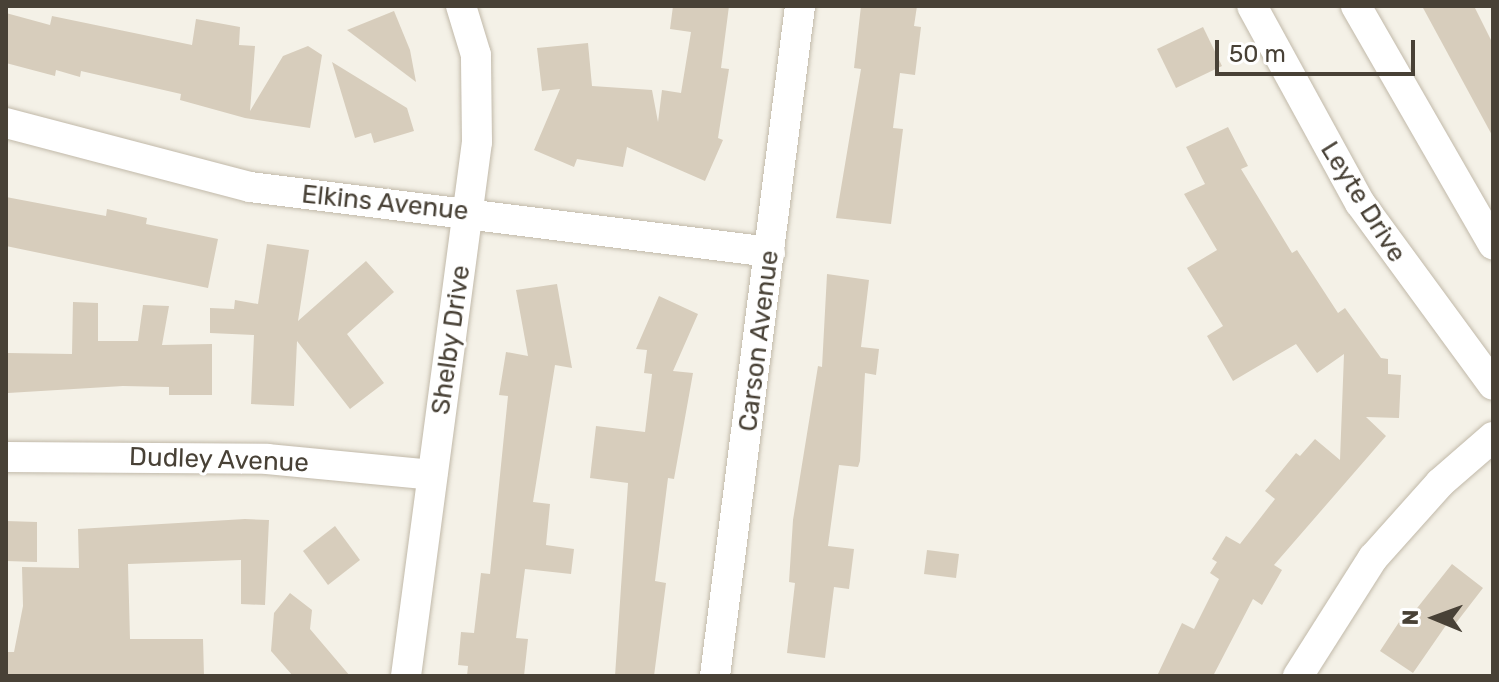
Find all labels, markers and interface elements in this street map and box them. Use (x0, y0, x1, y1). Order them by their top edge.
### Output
scale bar (1219, 24, 1419, 74)
text: 50 m (1229, 40, 1286, 68)
street label: Leyte Drive (1314, 136, 1412, 268)
street label: Elkins Avenue (300, 179, 470, 227)
street label: Carson Avenue (732, 248, 786, 434)
street label: Shelby Drive (425, 263, 477, 417)
street label: Dudley Avenue (128, 441, 310, 479)
north arrow (1395, 578, 1475, 658)
text: N (1397, 609, 1424, 626)

